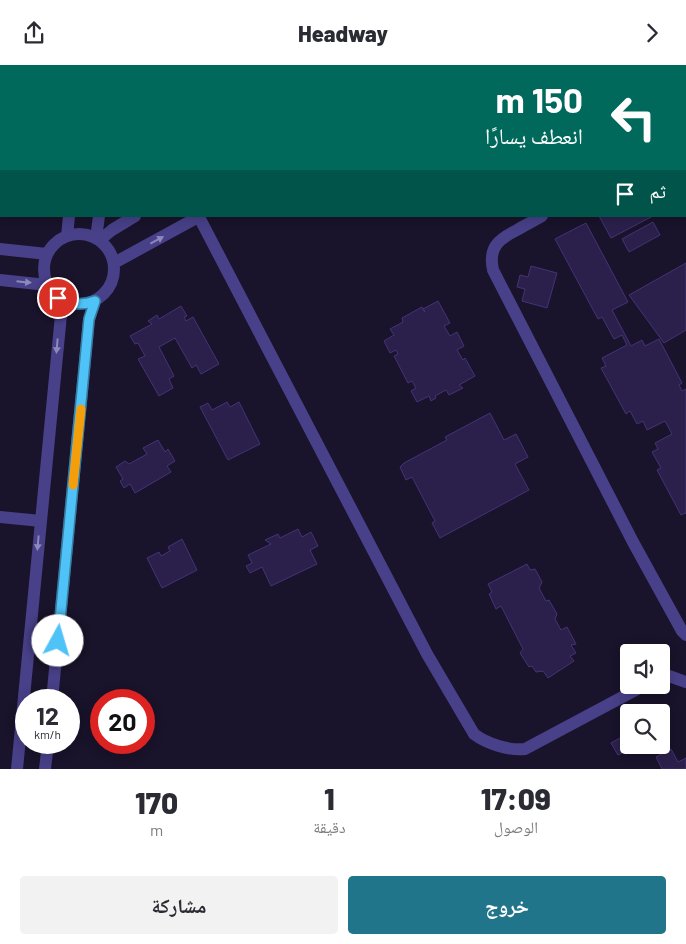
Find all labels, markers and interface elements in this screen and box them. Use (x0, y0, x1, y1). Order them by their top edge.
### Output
icon: share (20, 19, 48, 47)
icon: forward (638, 19, 666, 47)
text: Headway (298, 20, 388, 46)
text: 150 m (496, 78, 583, 120)
icon: left (601, 85, 666, 150)
text: انعطف يسارًا (485, 122, 583, 148)
text: ثم (649, 179, 666, 202)
icon: arrive (611, 180, 639, 208)
one-way arrow (150, 236, 164, 244)
pin (37, 277, 79, 319)
one-way arrow (16, 278, 32, 286)
icon: arrive (44, 284, 72, 312)
one-way arrow (53, 338, 61, 354)
one-way arrow (34, 535, 42, 551)
position arrow (31, 614, 83, 666)
map controls (620, 644, 670, 754)
button: sound (620, 644, 670, 694)
speed limit sign: 20 (90, 689, 155, 754)
text: 12 (36, 700, 59, 730)
button: search (620, 704, 670, 754)
text: km/h (34, 727, 61, 741)
text: 1 (324, 780, 335, 816)
text: 17:09 (481, 780, 551, 816)
text: 170 (135, 784, 178, 820)
text: دقيقة (313, 817, 346, 836)
text: الوصول (494, 817, 538, 836)
text: m (150, 820, 163, 839)
button: مشاركة (20, 876, 338, 934)
button: خروج (348, 876, 666, 934)

